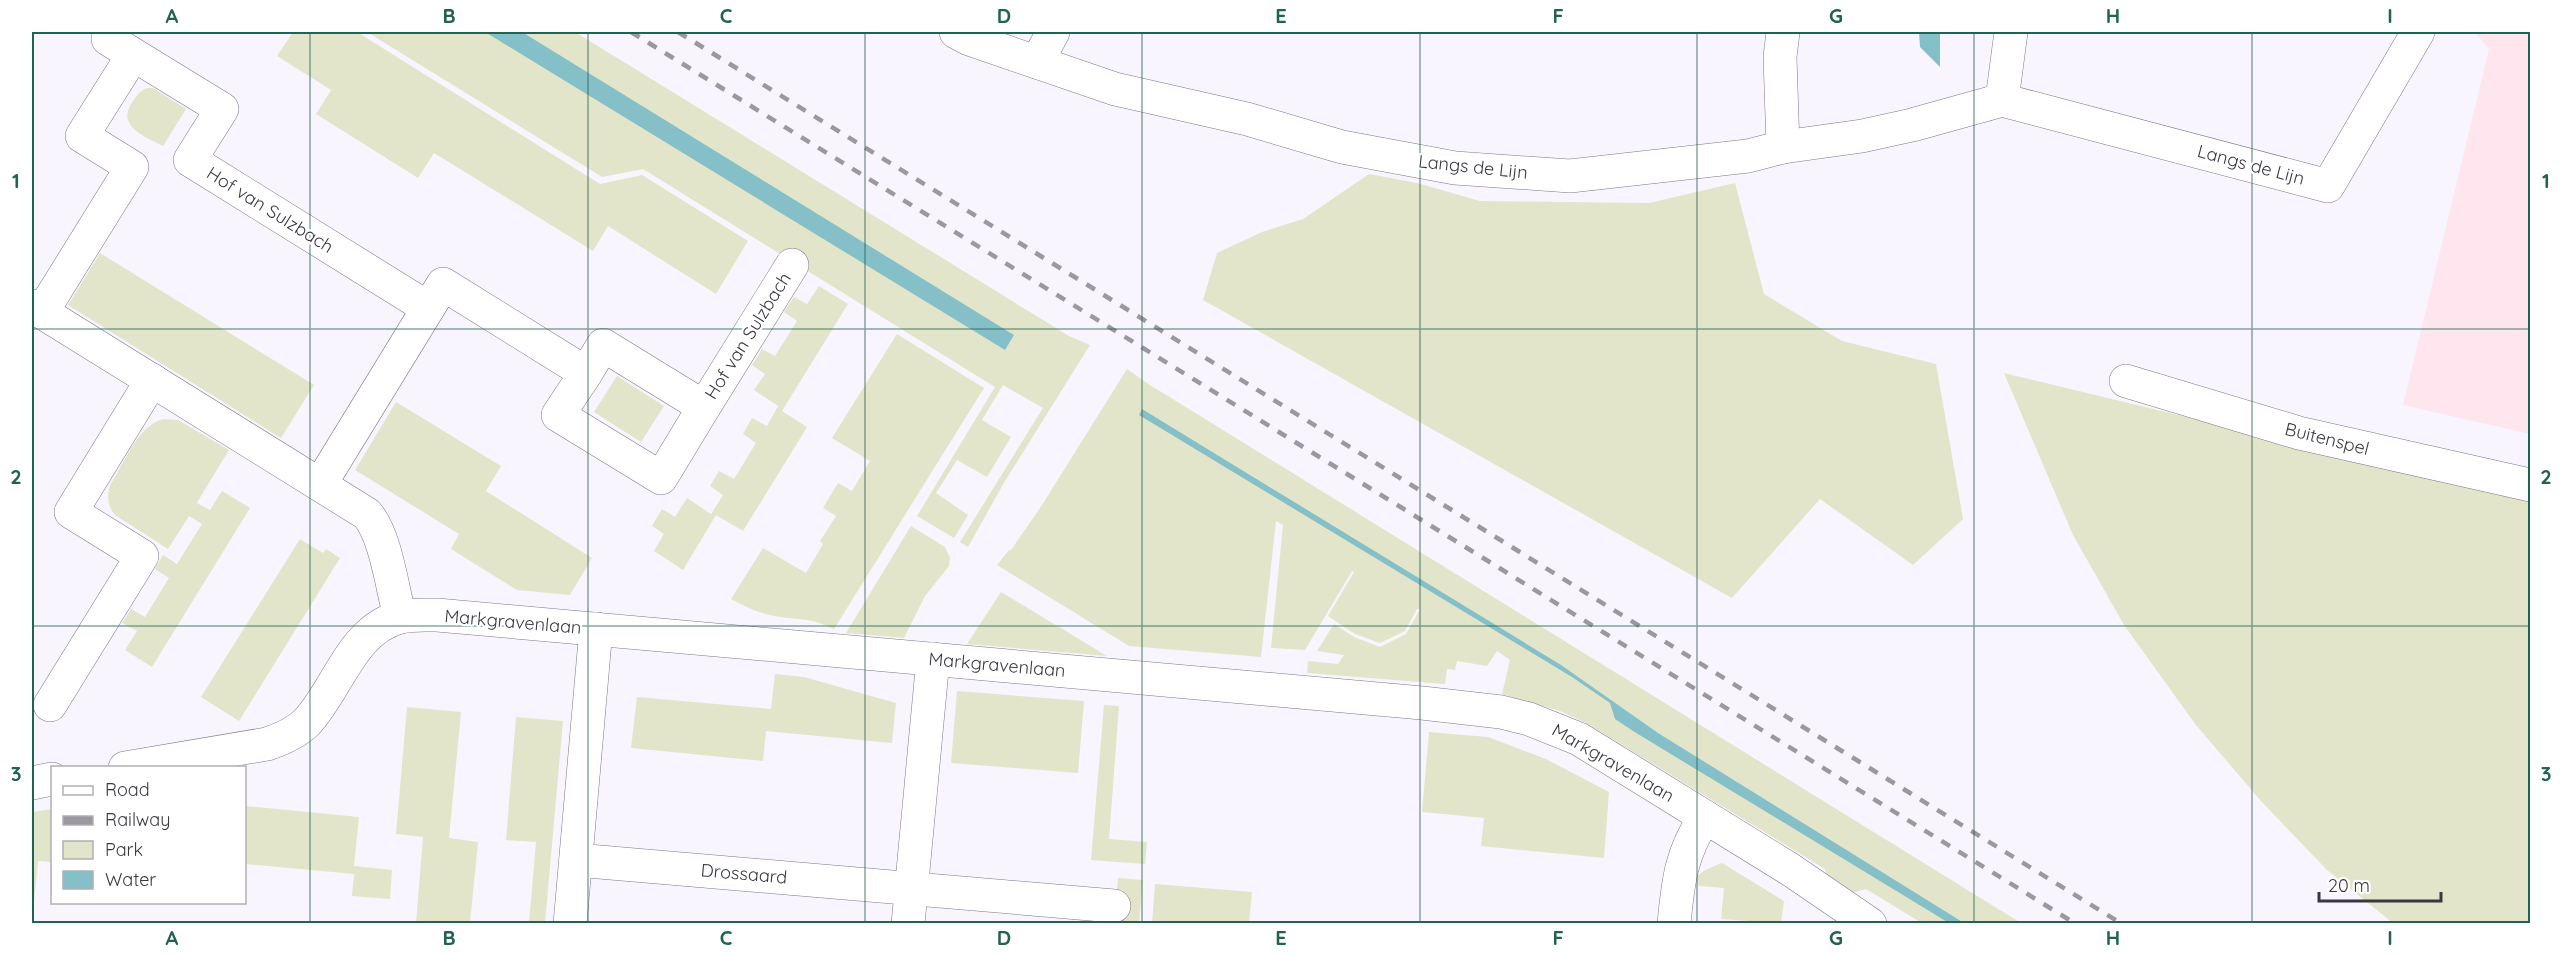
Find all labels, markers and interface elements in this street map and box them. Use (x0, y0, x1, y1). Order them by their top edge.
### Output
text: A (166, 3, 179, 28)
text: B (442, 3, 456, 28)
text: C (720, 3, 733, 28)
text: D (997, 3, 1011, 28)
text: E (1275, 3, 1287, 28)
text: F (1552, 3, 1564, 28)
text: G (1829, 3, 1843, 28)
text: H (2106, 3, 2120, 28)
text: I (2387, 3, 2393, 28)
street label: Langs de Lijn (2195, 139, 2307, 190)
street label: Langs de Lijn (1417, 149, 1529, 184)
street label: Hof van Sulzbach (203, 161, 338, 258)
text: 1 (12, 168, 20, 193)
text: 1 (2542, 168, 2550, 193)
street label: Hof van Sulzbach (699, 268, 796, 403)
street label: Buitenspel (2283, 417, 2372, 460)
text: 2 (10, 464, 22, 489)
text: 2 (2540, 464, 2552, 489)
street label: Markgravenlaan (444, 604, 583, 639)
street label: Markgravenlaan (928, 647, 1067, 682)
street label: Markgravenlaan (1548, 718, 1679, 807)
text: 3 (11, 761, 21, 786)
text: 3 (2541, 761, 2551, 786)
legend (51, 766, 246, 904)
text: Road (105, 778, 150, 801)
text: Railway (105, 808, 171, 831)
text: Park (105, 838, 143, 861)
street label: Drossaard (700, 858, 788, 889)
scale bar (2319, 865, 2440, 903)
text: Water (105, 868, 156, 891)
text: 20 m (2328, 874, 2370, 897)
text: A (166, 925, 179, 950)
text: B (442, 925, 456, 950)
text: C (720, 925, 733, 950)
text: D (997, 925, 1011, 950)
text: E (1275, 925, 1287, 950)
text: F (1552, 925, 1564, 950)
text: G (1829, 925, 1843, 950)
text: H (2106, 925, 2120, 950)
text: I (2387, 925, 2393, 950)

